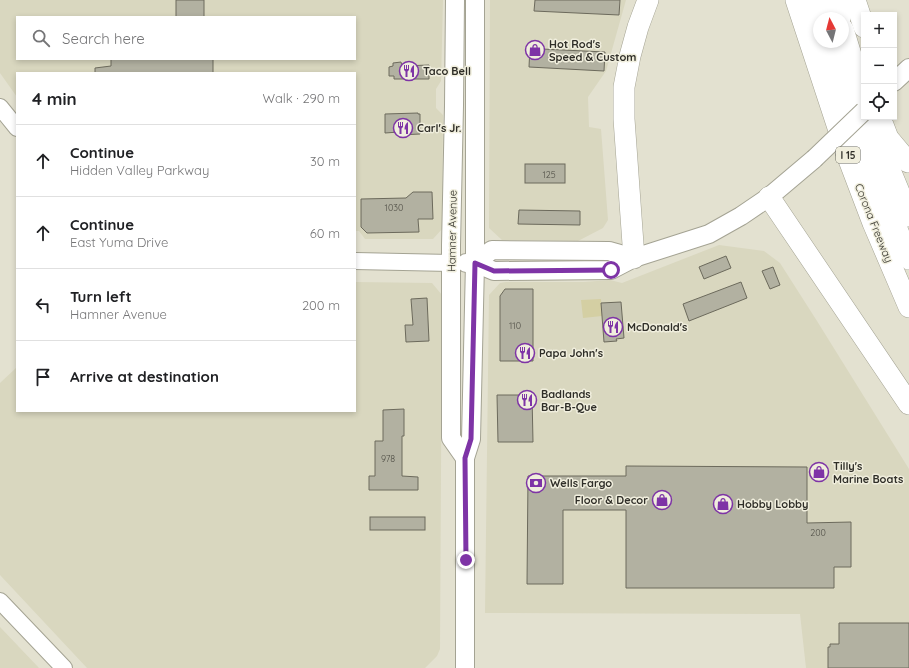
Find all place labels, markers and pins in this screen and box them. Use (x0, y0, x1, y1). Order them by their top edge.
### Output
place label: Hot Rod's Speed & Custom (549, 37, 636, 64)
shop icon: Hot Rod's Speed & Custom (524, 39, 546, 61)
restaurant icon: Taco Bell (398, 60, 420, 82)
place label: Taco Bell (423, 64, 471, 78)
restaurant icon: Carl's Jr. (392, 117, 414, 139)
place label: Carl's Jr. (417, 121, 462, 135)
restaurant icon: McDonald's (602, 316, 624, 338)
place label: McDonald's (627, 320, 687, 334)
restaurant icon: Papa John's (514, 342, 536, 364)
place label: Papa John's (539, 346, 603, 360)
place label: Badlands Bar-B-Que (541, 387, 598, 414)
restaurant icon: Badlands Bar-B-Que (516, 389, 538, 411)
place label: Tilly's Marine Boats (833, 459, 903, 486)
shop icon: Tilly's Marine Boats (808, 461, 830, 483)
bank icon: Wells Fargo (525, 472, 547, 494)
place label: Wells Fargo (550, 476, 612, 490)
shop icon: Floor & Decor (651, 489, 673, 511)
place label: Floor & Decor (575, 493, 648, 507)
shop icon: Hobby Lobby (712, 493, 734, 515)
place label: Hobby Lobby (737, 497, 808, 511)

